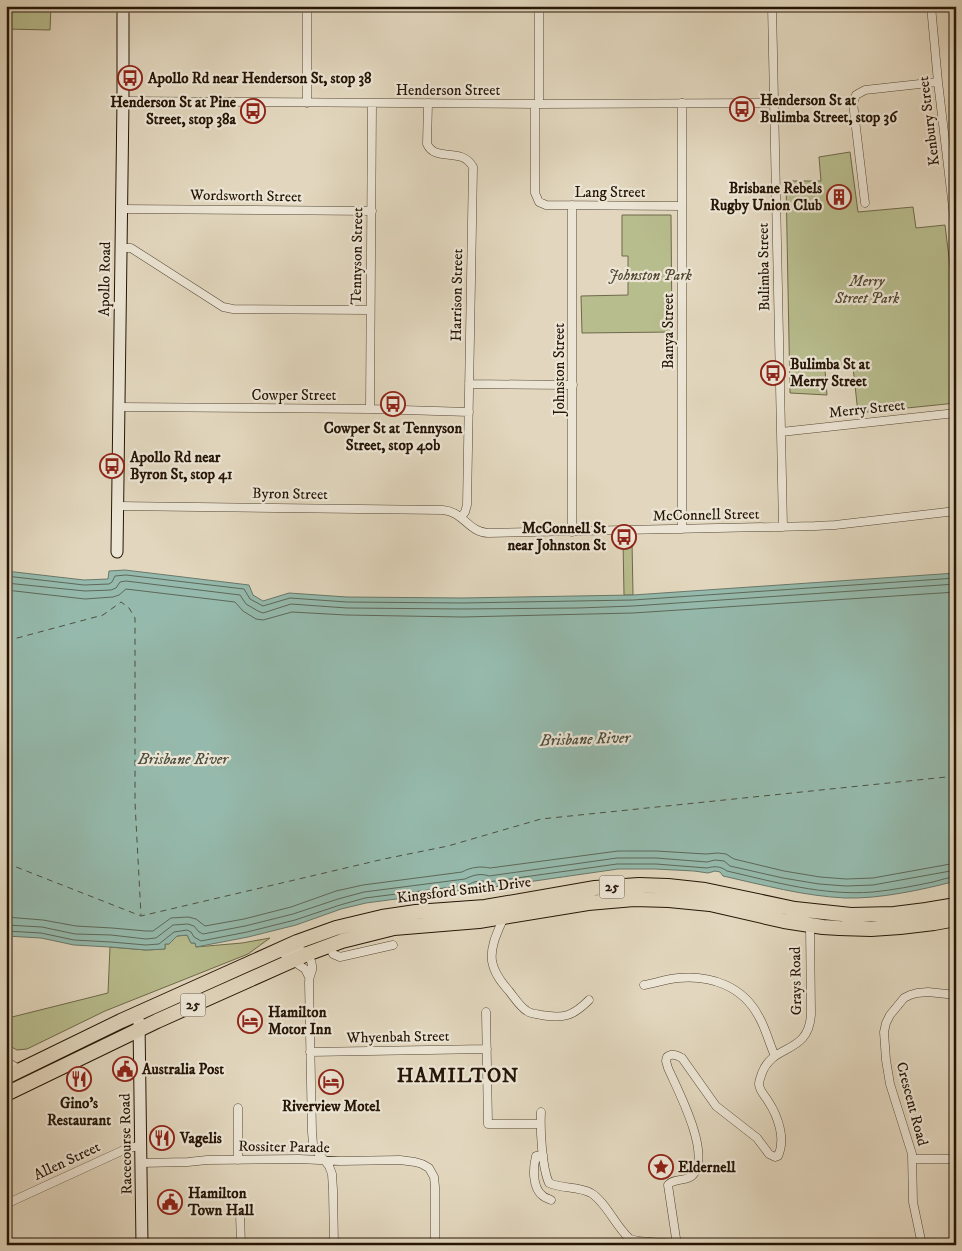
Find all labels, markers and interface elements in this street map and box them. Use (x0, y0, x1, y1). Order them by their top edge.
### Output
bus stop icon: Apollo Rd near Henderson St, stop 38 (117, 65, 143, 91)
place label: Apollo Rd near Henderson St, stop 38 (147, 69, 372, 88)
street label: Kenbury Street (914, 75, 944, 167)
street label: Henderson Street (396, 81, 500, 100)
place label: Henderson St at Bulimba Street, stop 36 (760, 91, 898, 127)
place label: Henderson St at Pine Street, stop 38a (110, 93, 237, 129)
bus stop icon: Henderson St at Bulimba Street, stop 36 (729, 96, 755, 122)
bus stop icon: Henderson St at Pine Street, stop 38a (240, 98, 266, 124)
place label: Brisbane Rebels Rugby Union Club (710, 179, 822, 215)
street label: Lang Street (574, 183, 646, 202)
building icon: Brisbane Rebels Rugby Union Club (826, 184, 852, 210)
street label: Wordsworth Street (189, 186, 302, 206)
street label: Tennyson Street (347, 207, 367, 305)
street label: Bulimba Street (754, 222, 774, 311)
street label: Apollo Road (95, 241, 115, 317)
street label: Harrison Street (447, 248, 467, 342)
park label: Johnston Park (608, 266, 693, 285)
park label: Merry Street Park (834, 272, 900, 308)
street label: Banya Street (659, 293, 678, 369)
street label: Johnston Street (550, 323, 569, 417)
place label: Bulimba St at Merry Street (790, 355, 870, 391)
bus stop icon: Bulimba St at Merry Street (760, 360, 786, 386)
street label: Cowper Street (252, 386, 337, 405)
bus stop icon: Cowper St at Tennyson Street, stop 40b (380, 391, 406, 417)
street label: Merry Street (828, 396, 906, 422)
place label: Cowper St at Tennyson Street, stop 40b (324, 419, 462, 455)
place label: Apollo Rd near Byron St, stop 41 (129, 448, 233, 484)
bus stop icon: Apollo Rd near Byron St, stop 41 (99, 453, 125, 479)
street label: Byron Street (252, 484, 328, 504)
street label: McConnell Street (652, 505, 760, 525)
place label: McConnell St near Johnston St (507, 519, 606, 555)
bus stop icon: McConnell St near Johnston St (611, 524, 637, 550)
water label: Brisbane River (539, 727, 632, 751)
water label: Brisbane River (137, 749, 229, 769)
street label: Kingsford Smith Drive (396, 872, 532, 908)
road number: 25 (600, 876, 624, 899)
street label: Grays Road (786, 946, 806, 1016)
road number: 25 (180, 994, 206, 1016)
place label: Hamilton Motor Inn (268, 1003, 332, 1039)
hotel icon: Hamilton Motor Inn (237, 1008, 263, 1034)
street label: Whyenbah Street (345, 1027, 450, 1047)
public building icon: Australia Post (112, 1056, 138, 1082)
place label: Australia Post (141, 1060, 224, 1079)
street label: Crescent Road (892, 1060, 932, 1149)
district label: HAMILTON (397, 1064, 519, 1089)
restaurant icon: Gino's Restaurant (66, 1066, 92, 1092)
hotel icon: Riverview Motel (318, 1069, 344, 1095)
street label: Racecourse Road (116, 1093, 136, 1195)
place label: Gino's Restaurant (47, 1094, 111, 1130)
place label: Riverview Motel (282, 1097, 381, 1116)
restaurant icon: Vagelis (149, 1125, 175, 1151)
place label: Vagelis (179, 1129, 222, 1148)
street label: Allen Street (31, 1137, 103, 1185)
street label: Rossiter Parade (238, 1137, 330, 1157)
place icon: Eldernell (648, 1154, 674, 1180)
place label: Eldernell (678, 1158, 736, 1177)
place label: Hamilton Town Hall (187, 1184, 254, 1220)
public building icon: Hamilton Town Hall (157, 1189, 183, 1215)

